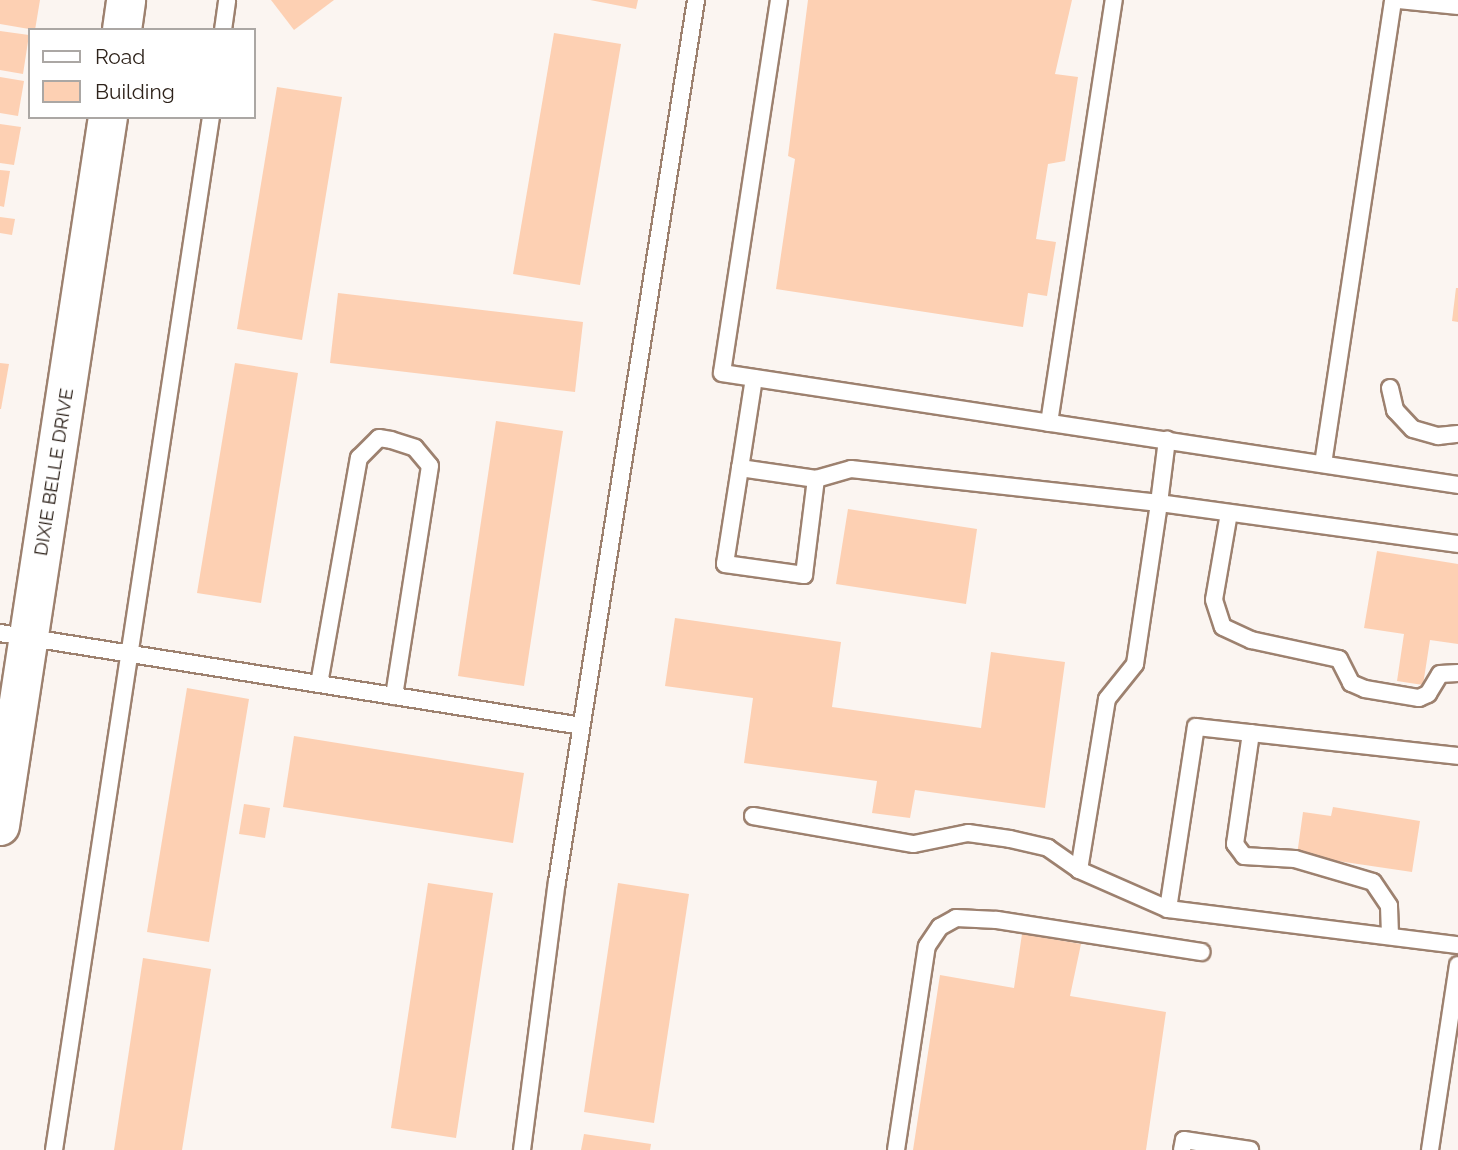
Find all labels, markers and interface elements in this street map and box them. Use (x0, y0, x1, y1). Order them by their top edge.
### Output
legend (28, 28, 256, 119)
text: Road (95, 44, 145, 69)
text: Building (95, 79, 175, 104)
street label: DIXIE BELLE DRIVE (29, 387, 79, 557)

